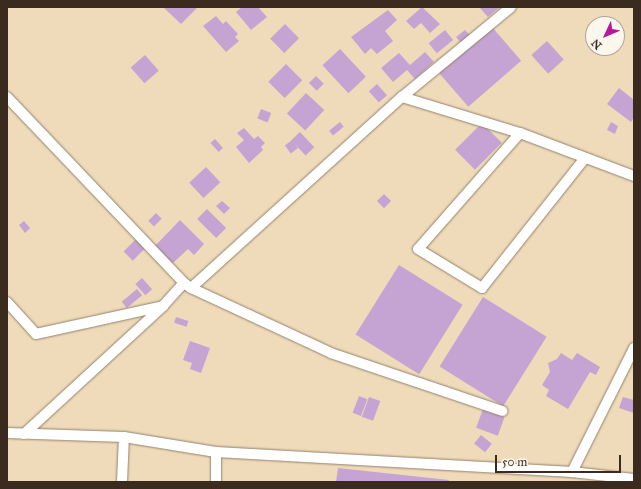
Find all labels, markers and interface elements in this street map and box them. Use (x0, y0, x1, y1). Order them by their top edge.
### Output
north arrow (585, 16, 625, 56)
text: N (589, 36, 605, 52)
scale bar (497, 447, 623, 473)
text: 50 m (502, 455, 527, 469)

